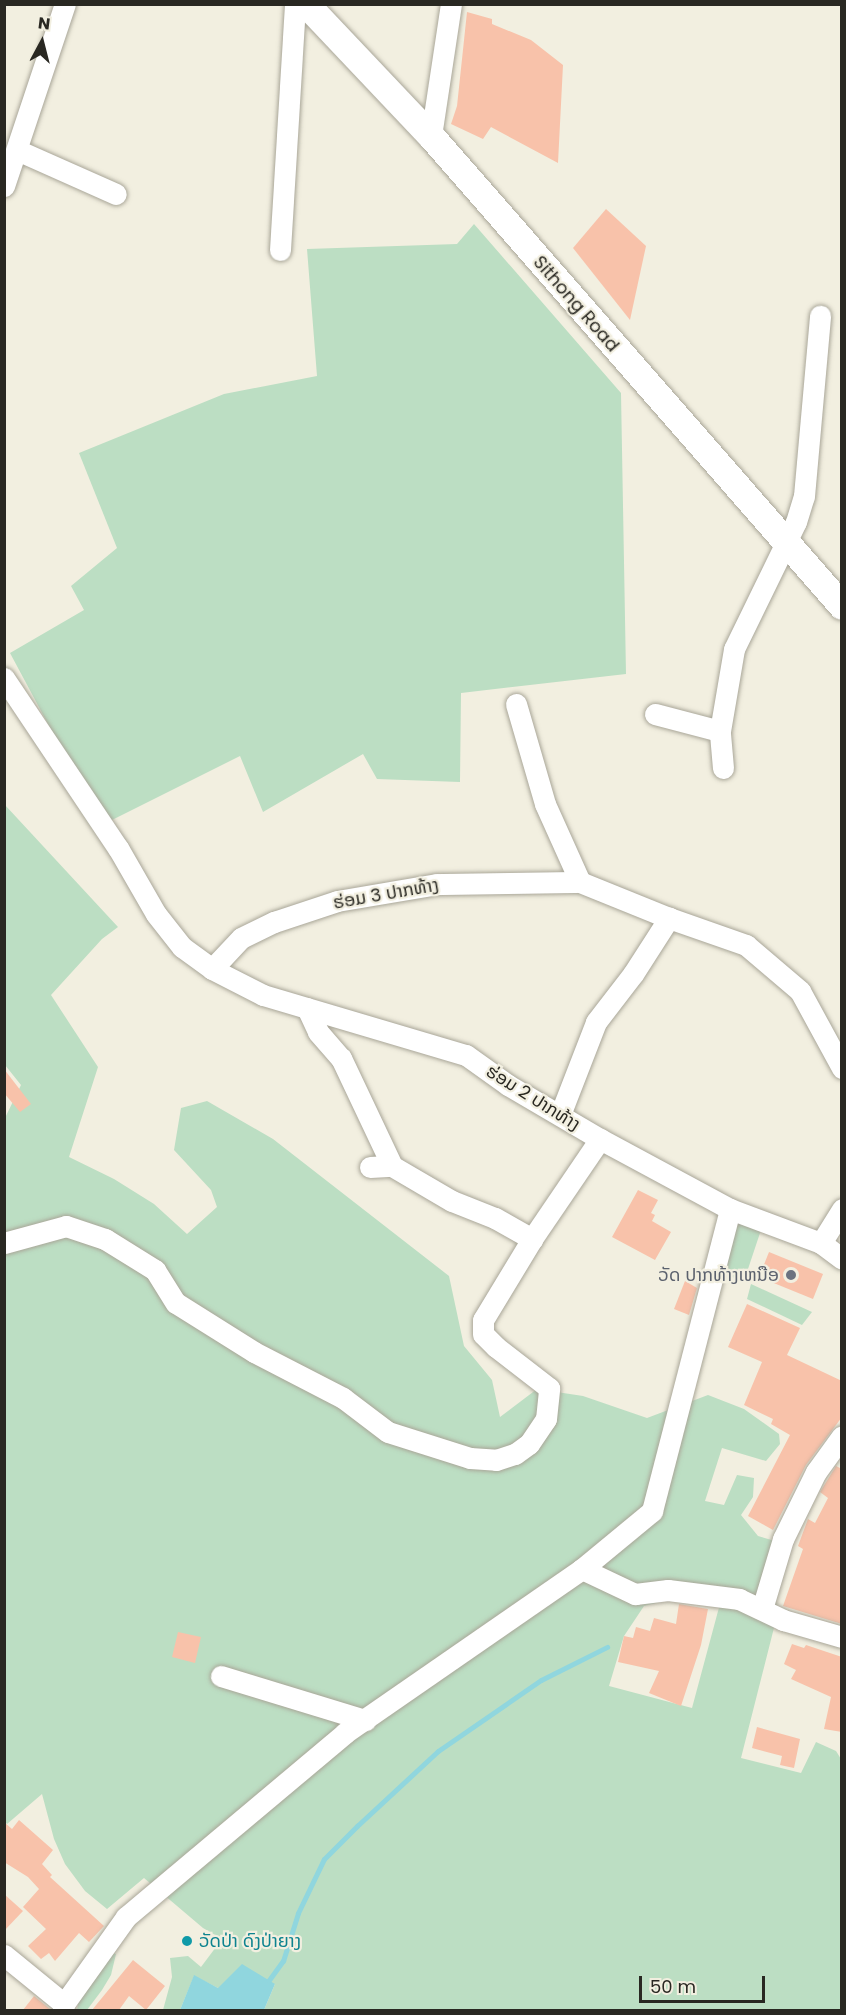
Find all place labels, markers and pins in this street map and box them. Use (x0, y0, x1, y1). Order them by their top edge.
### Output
place label: ວັດ ປາກທ້າງເຫນືອ (658, 1264, 779, 1286)
marker: ວັດ ປາກທ້າງເຫນືອ (784, 1268, 798, 1282)
place label: ວັດປ່າ ດົງປ່າຍາງ (199, 1930, 301, 1952)
marker: ວັດປ່າ ດົງປ່າຍາງ (180, 1934, 194, 1948)

